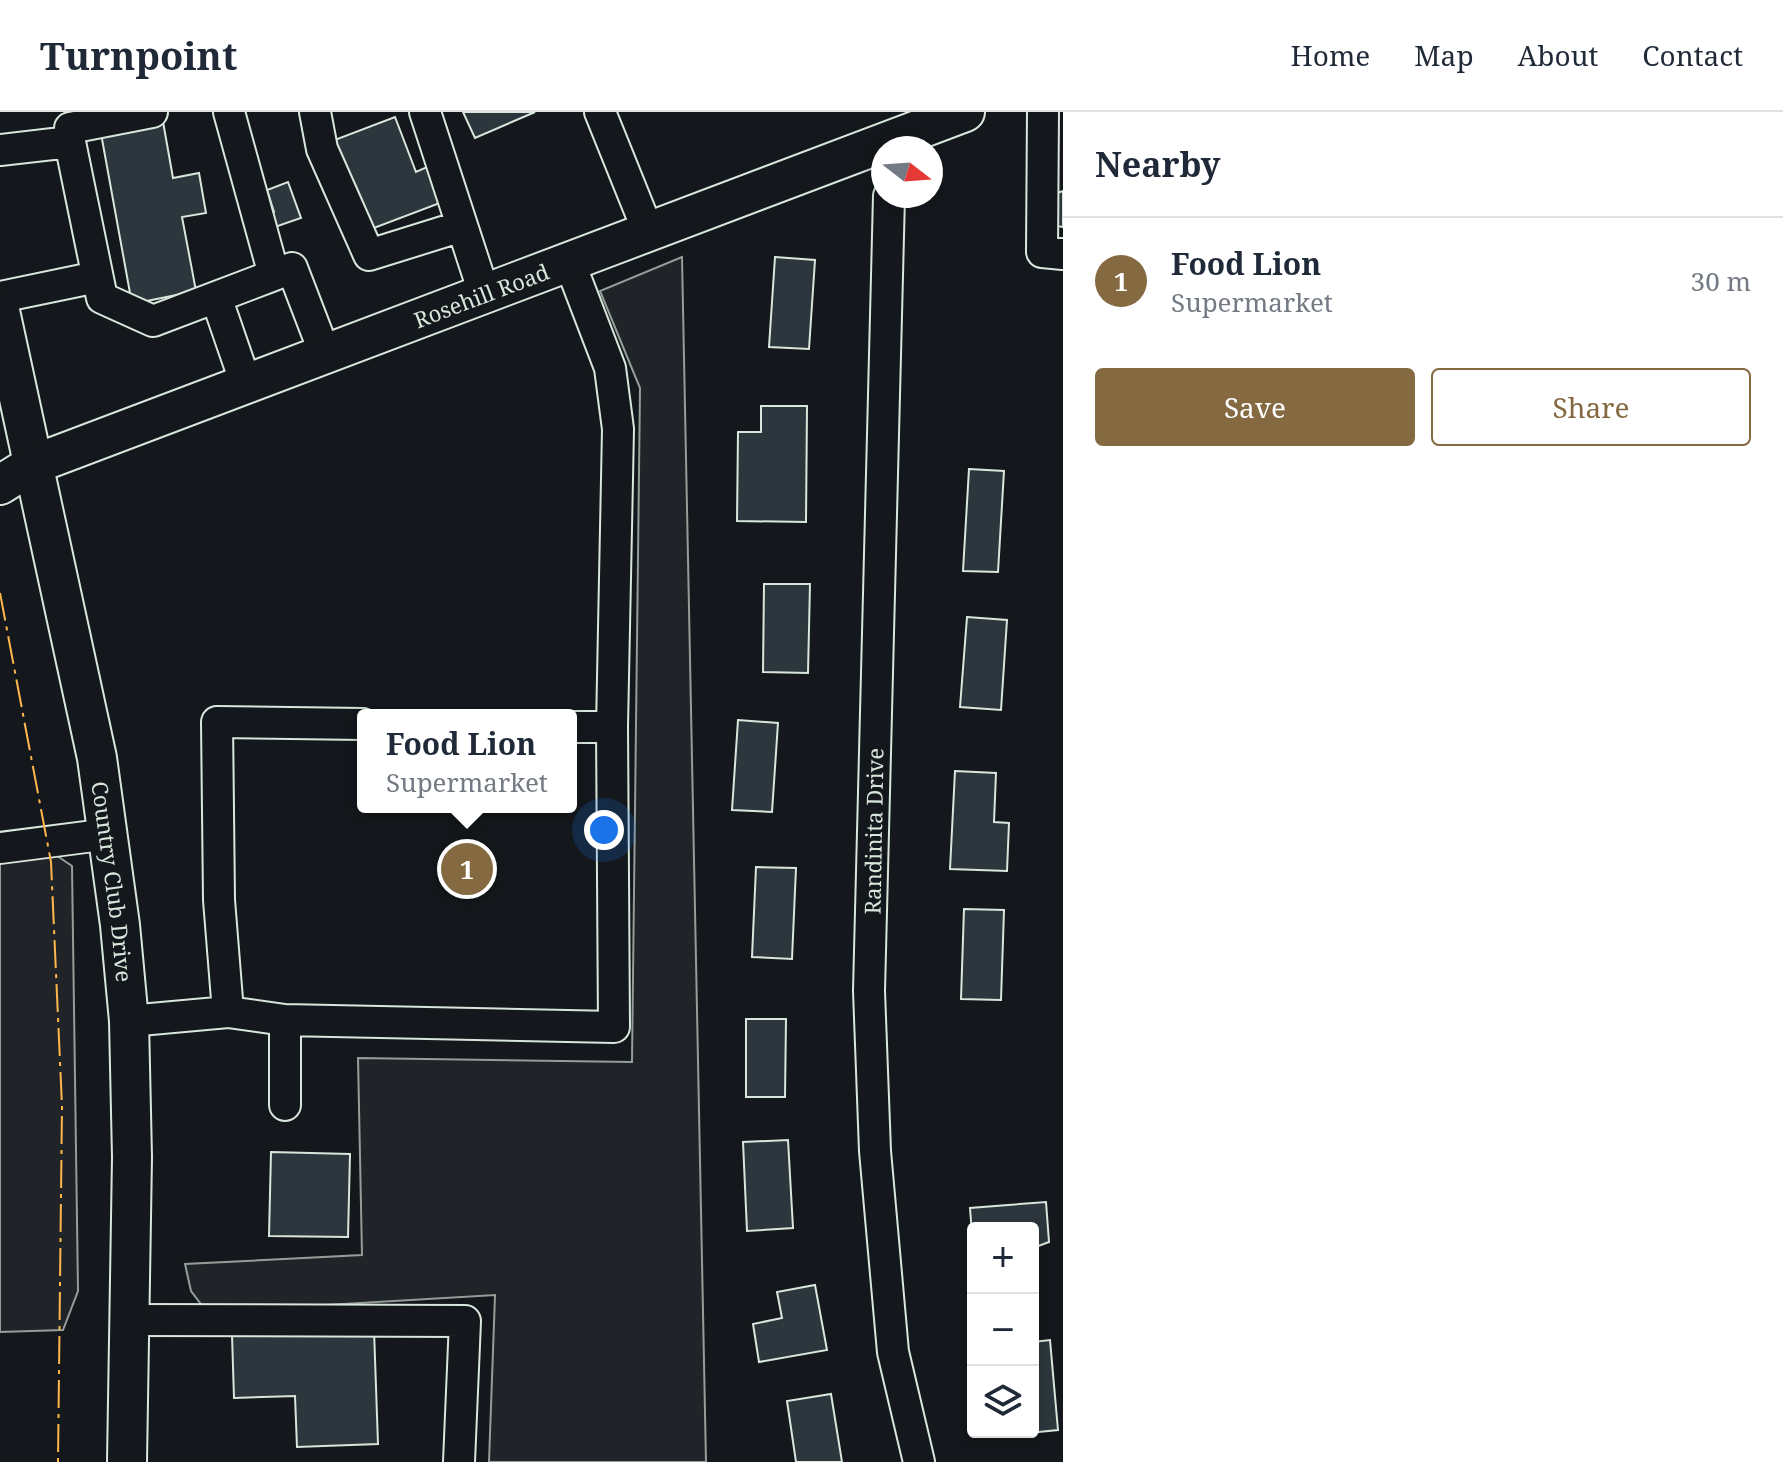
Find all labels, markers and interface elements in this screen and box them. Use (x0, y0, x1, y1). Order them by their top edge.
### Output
text: Turnpoint (40, 29, 237, 81)
text: Home (1291, 36, 1370, 74)
text: Map (1414, 36, 1474, 74)
text: About (1518, 36, 1598, 74)
text: Contact (1642, 36, 1743, 74)
north arrow (871, 136, 943, 208)
text: Nearby (1095, 141, 1221, 187)
text: Food Lion (1171, 243, 1321, 284)
street label: Rosehill Road (409, 256, 554, 334)
text: 1 (1114, 263, 1128, 299)
text: 30 m (1691, 263, 1751, 299)
text: Supermarket (1171, 284, 1333, 320)
button: Save (1095, 368, 1415, 446)
button: Share (1431, 368, 1751, 446)
popup (357, 709, 577, 813)
text: Food Lion (386, 723, 536, 764)
street label: Randinita Drive (857, 747, 889, 915)
text: Supermarket (386, 764, 548, 800)
street label: Country Club Drive (85, 779, 140, 983)
your location (584, 810, 624, 850)
pin: 1 (441, 839, 493, 899)
map controls (967, 1222, 1039, 1438)
button: + (967, 1222, 1039, 1294)
button: − (967, 1294, 1039, 1366)
button: layers (967, 1366, 1039, 1438)

